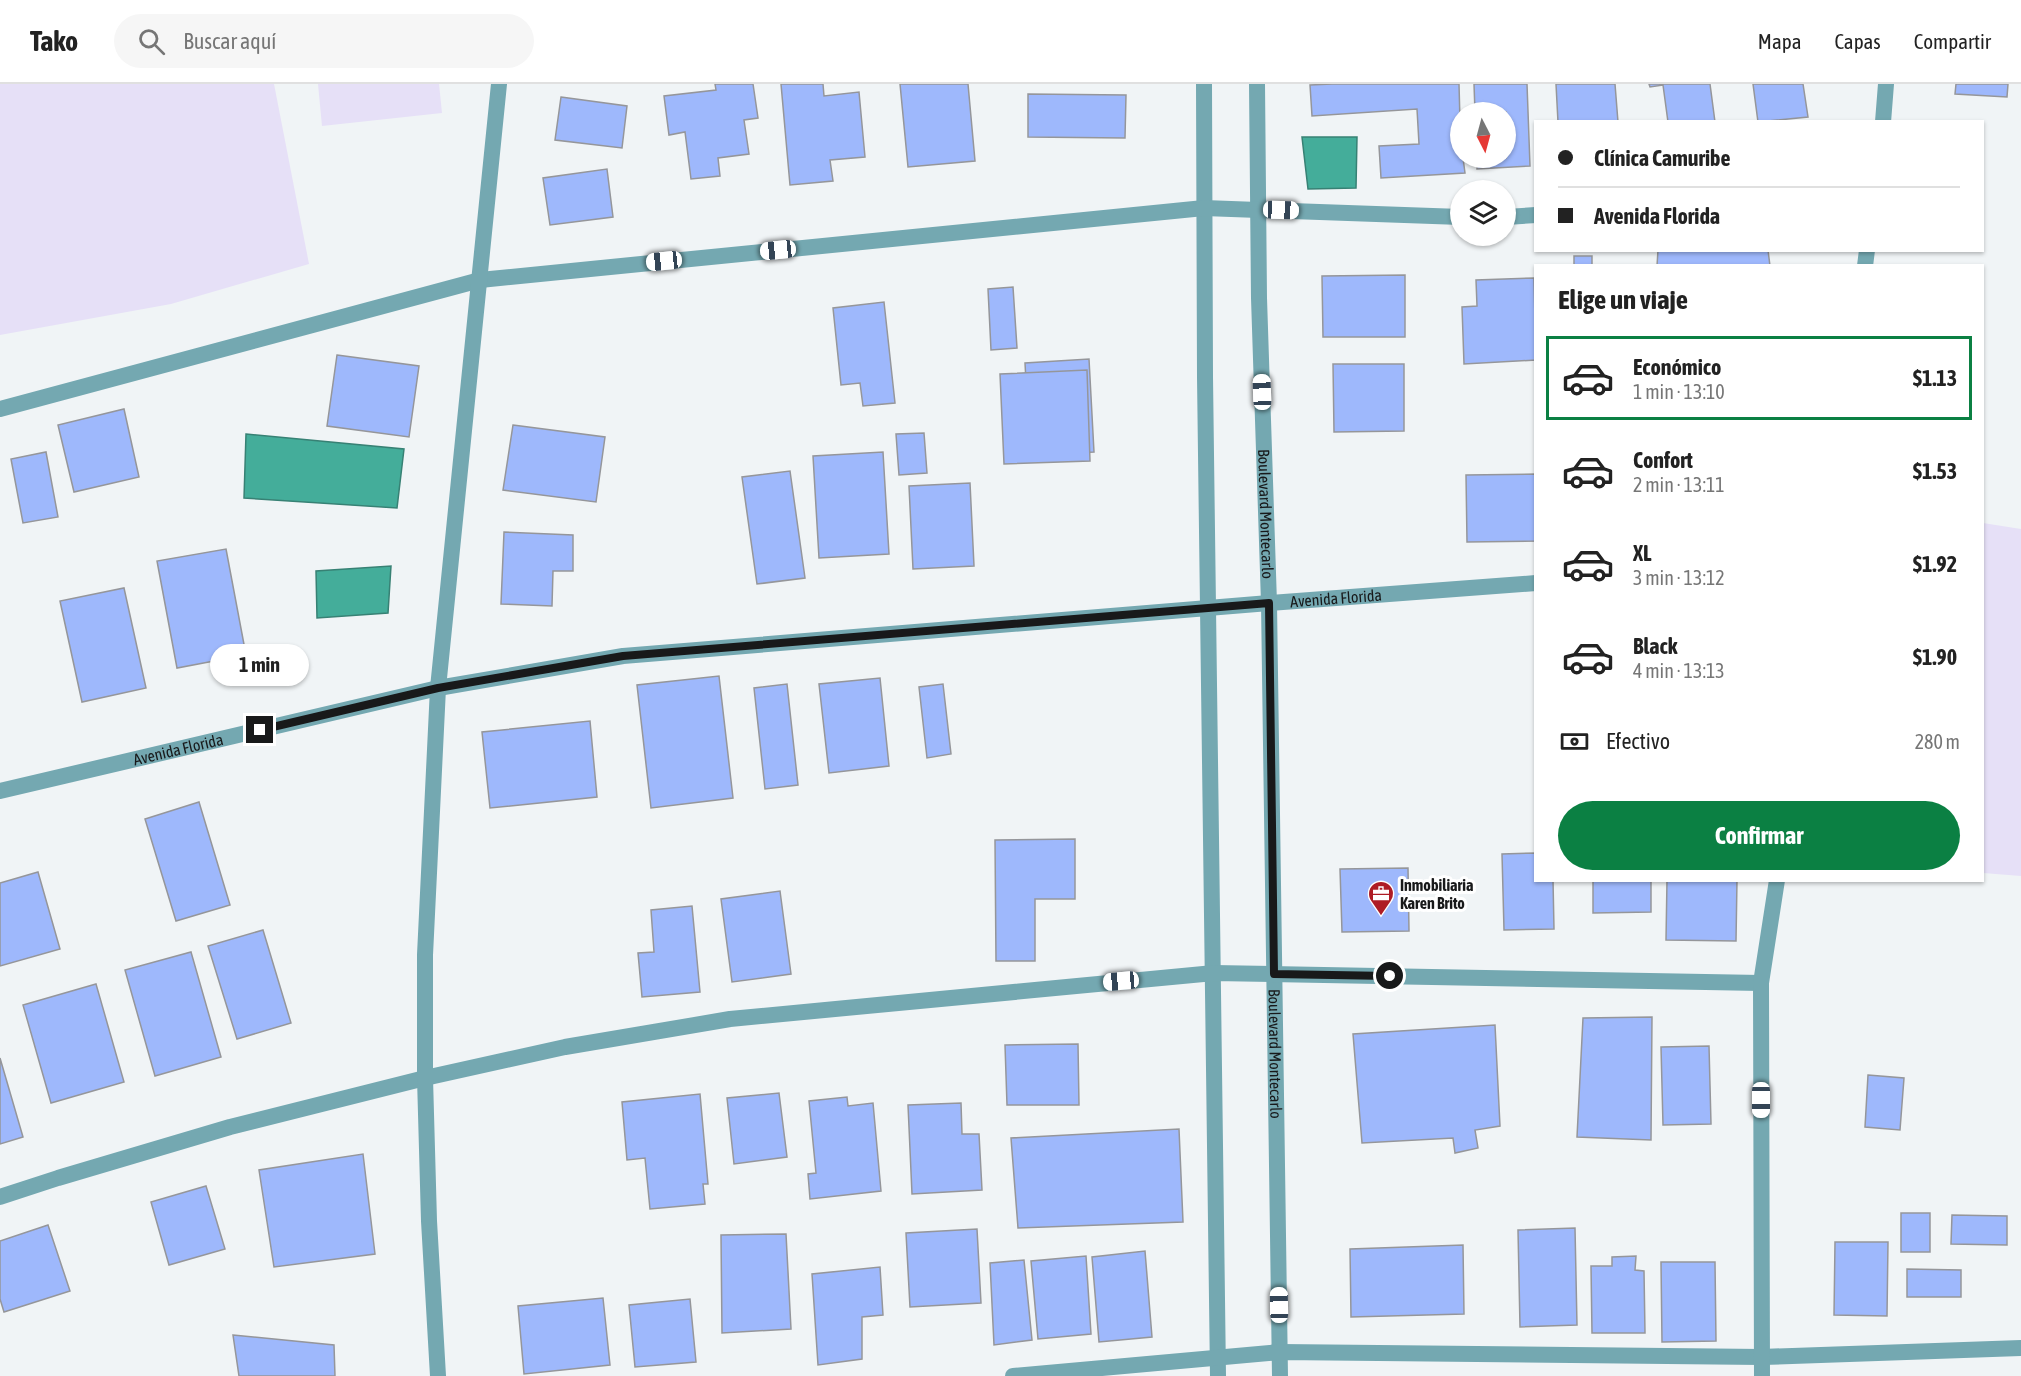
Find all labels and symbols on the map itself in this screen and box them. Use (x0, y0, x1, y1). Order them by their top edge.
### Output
north arrow (1450, 102, 1516, 168)
car (1263, 200, 1299, 220)
car (759, 239, 797, 261)
car (645, 250, 683, 272)
car (1252, 374, 1272, 410)
street label: Boulevard Montecarlo (1255, 449, 1277, 579)
street label: Avenida Florida (1290, 586, 1382, 610)
callout: 1 min (210, 643, 310, 685)
route end (246, 716, 273, 743)
street label: Avenida Florida (131, 730, 225, 768)
place label: Inmobiliaria Karen Brito (1400, 876, 1473, 912)
office icon: Inmobiliaria Karen Brito (1366, 879, 1396, 917)
route start (1376, 962, 1403, 989)
car (1102, 970, 1140, 992)
street label: Boulevard Montecarlo (1265, 989, 1285, 1119)
car (1752, 1082, 1770, 1118)
car (1270, 1287, 1288, 1323)

